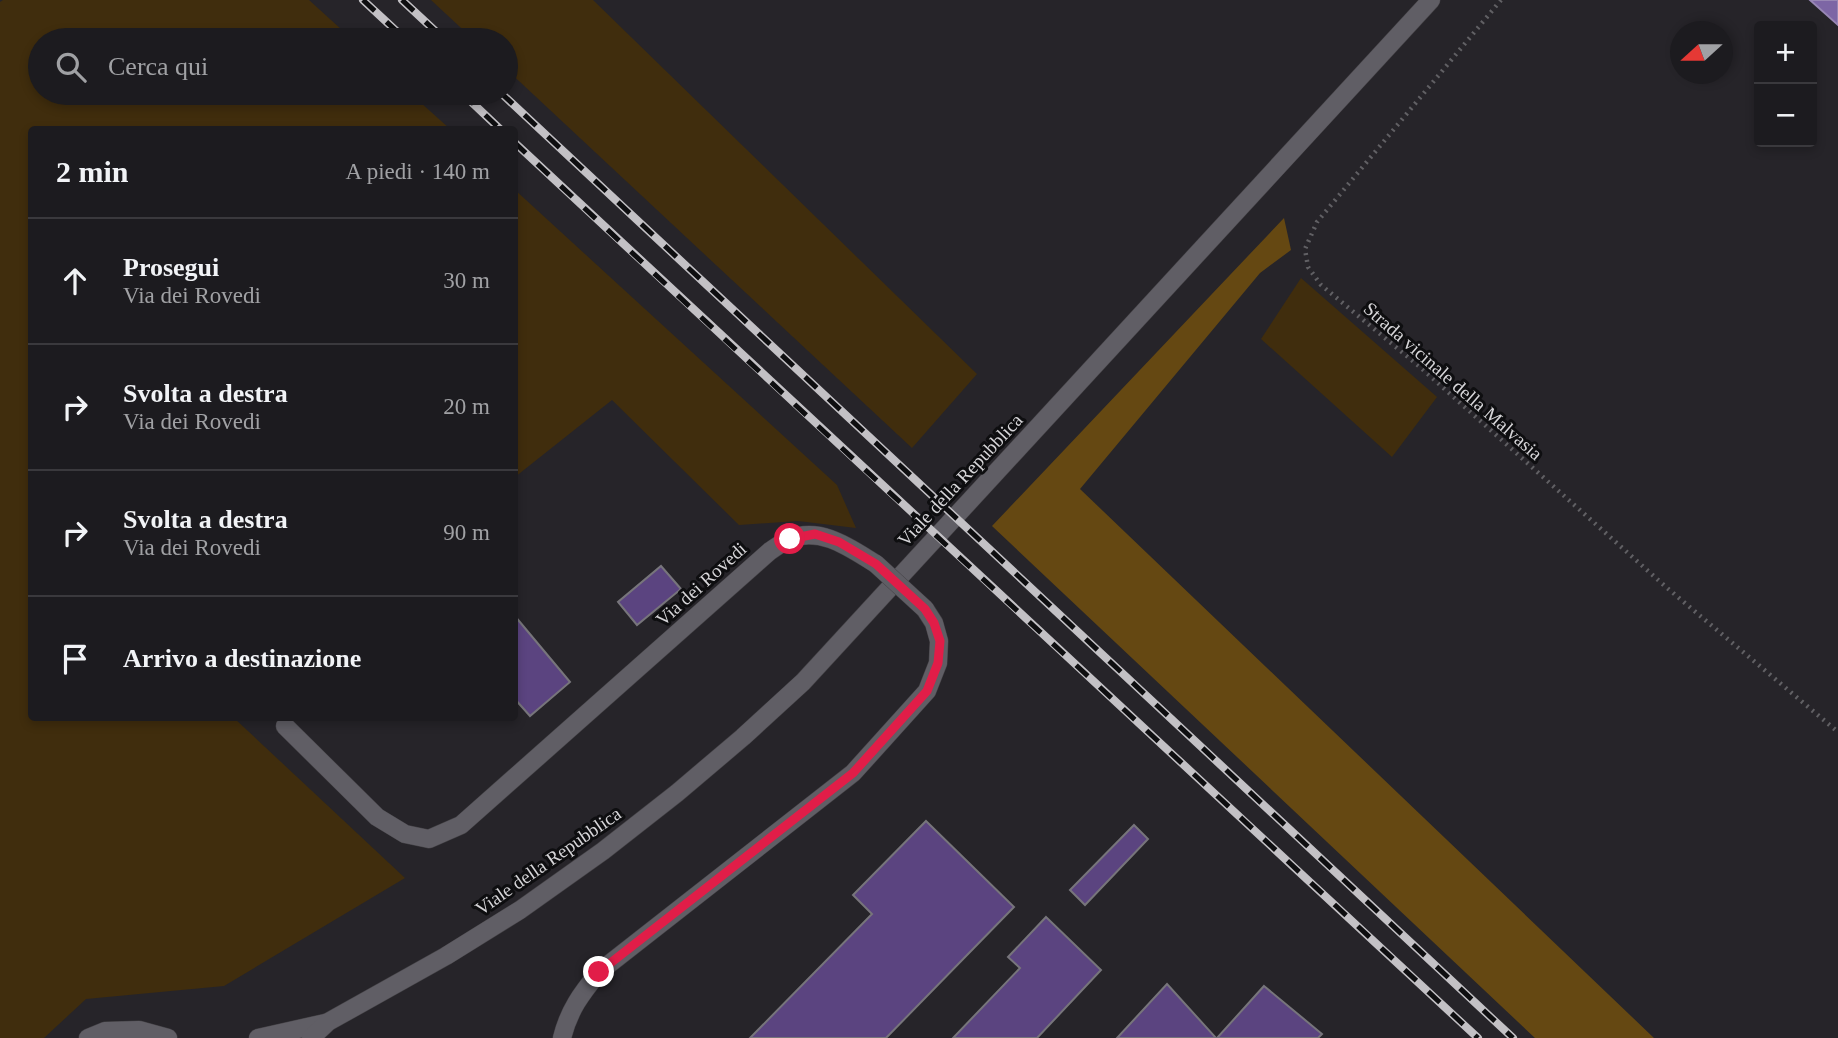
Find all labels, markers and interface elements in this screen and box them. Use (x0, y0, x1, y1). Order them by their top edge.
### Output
north arrow (1670, 21, 1733, 84)
map controls (1754, 21, 1817, 147)
button: + (1754, 21, 1817, 84)
search box (28, 28, 518, 105)
icon: search (52, 48, 90, 86)
text: Cerca qui (108, 52, 208, 81)
button: − (1754, 84, 1817, 147)
text: 2 min (56, 155, 129, 188)
text: A piedi · 140 m (346, 159, 490, 184)
text: Prosegui (123, 253, 219, 282)
icon: ahead (56, 262, 94, 300)
text: 30 m (443, 268, 490, 293)
text: Via dei Rovedi (123, 283, 261, 308)
street label: Strada vicinale della Malvasia (1360, 298, 1547, 465)
text: Svolta a destra (123, 379, 288, 408)
icon: right (56, 388, 94, 426)
text: 20 m (443, 394, 490, 419)
text: Via dei Rovedi (123, 409, 261, 434)
street label: Viale della Repubblica (893, 409, 1027, 550)
text: Svolta a destra (123, 505, 288, 534)
icon: right (56, 514, 94, 552)
text: 90 m (443, 520, 490, 545)
route start (774, 523, 805, 554)
text: Via dei Rovedi (123, 535, 261, 560)
street label: Via dei Rovedi (652, 538, 750, 630)
icon: arrive (56, 640, 94, 678)
text: Arrivo a destinazione (123, 644, 361, 673)
street label: Viale della Repubblica (471, 802, 625, 919)
route end (583, 956, 614, 987)

